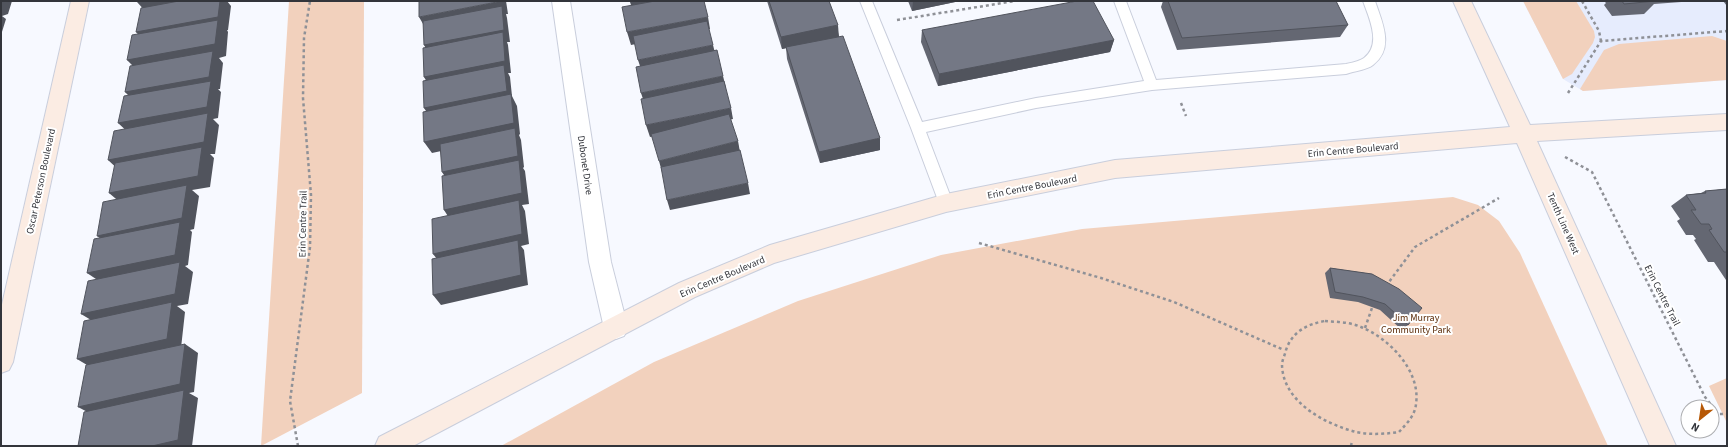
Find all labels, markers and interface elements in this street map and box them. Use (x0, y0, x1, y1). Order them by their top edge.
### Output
street label: Oscar Peterson Boulevard (23, 127, 59, 235)
street label: Dubonet Drive (574, 134, 596, 196)
street label: Erin Centre Boulevard (1307, 139, 1399, 161)
street label: Erin Centre Boulevard (986, 171, 1078, 203)
street label: Erin Centre Trail (295, 190, 311, 257)
street label: Tenth Line West (1543, 190, 1583, 257)
street label: Erin Centre Boulevard (678, 253, 767, 301)
street label: Erin Centre Trail (1641, 263, 1684, 329)
park label: Jim Murray Community Park (1381, 311, 1451, 337)
north arrow (1680, 399, 1720, 439)
text: N (1688, 419, 1702, 436)

